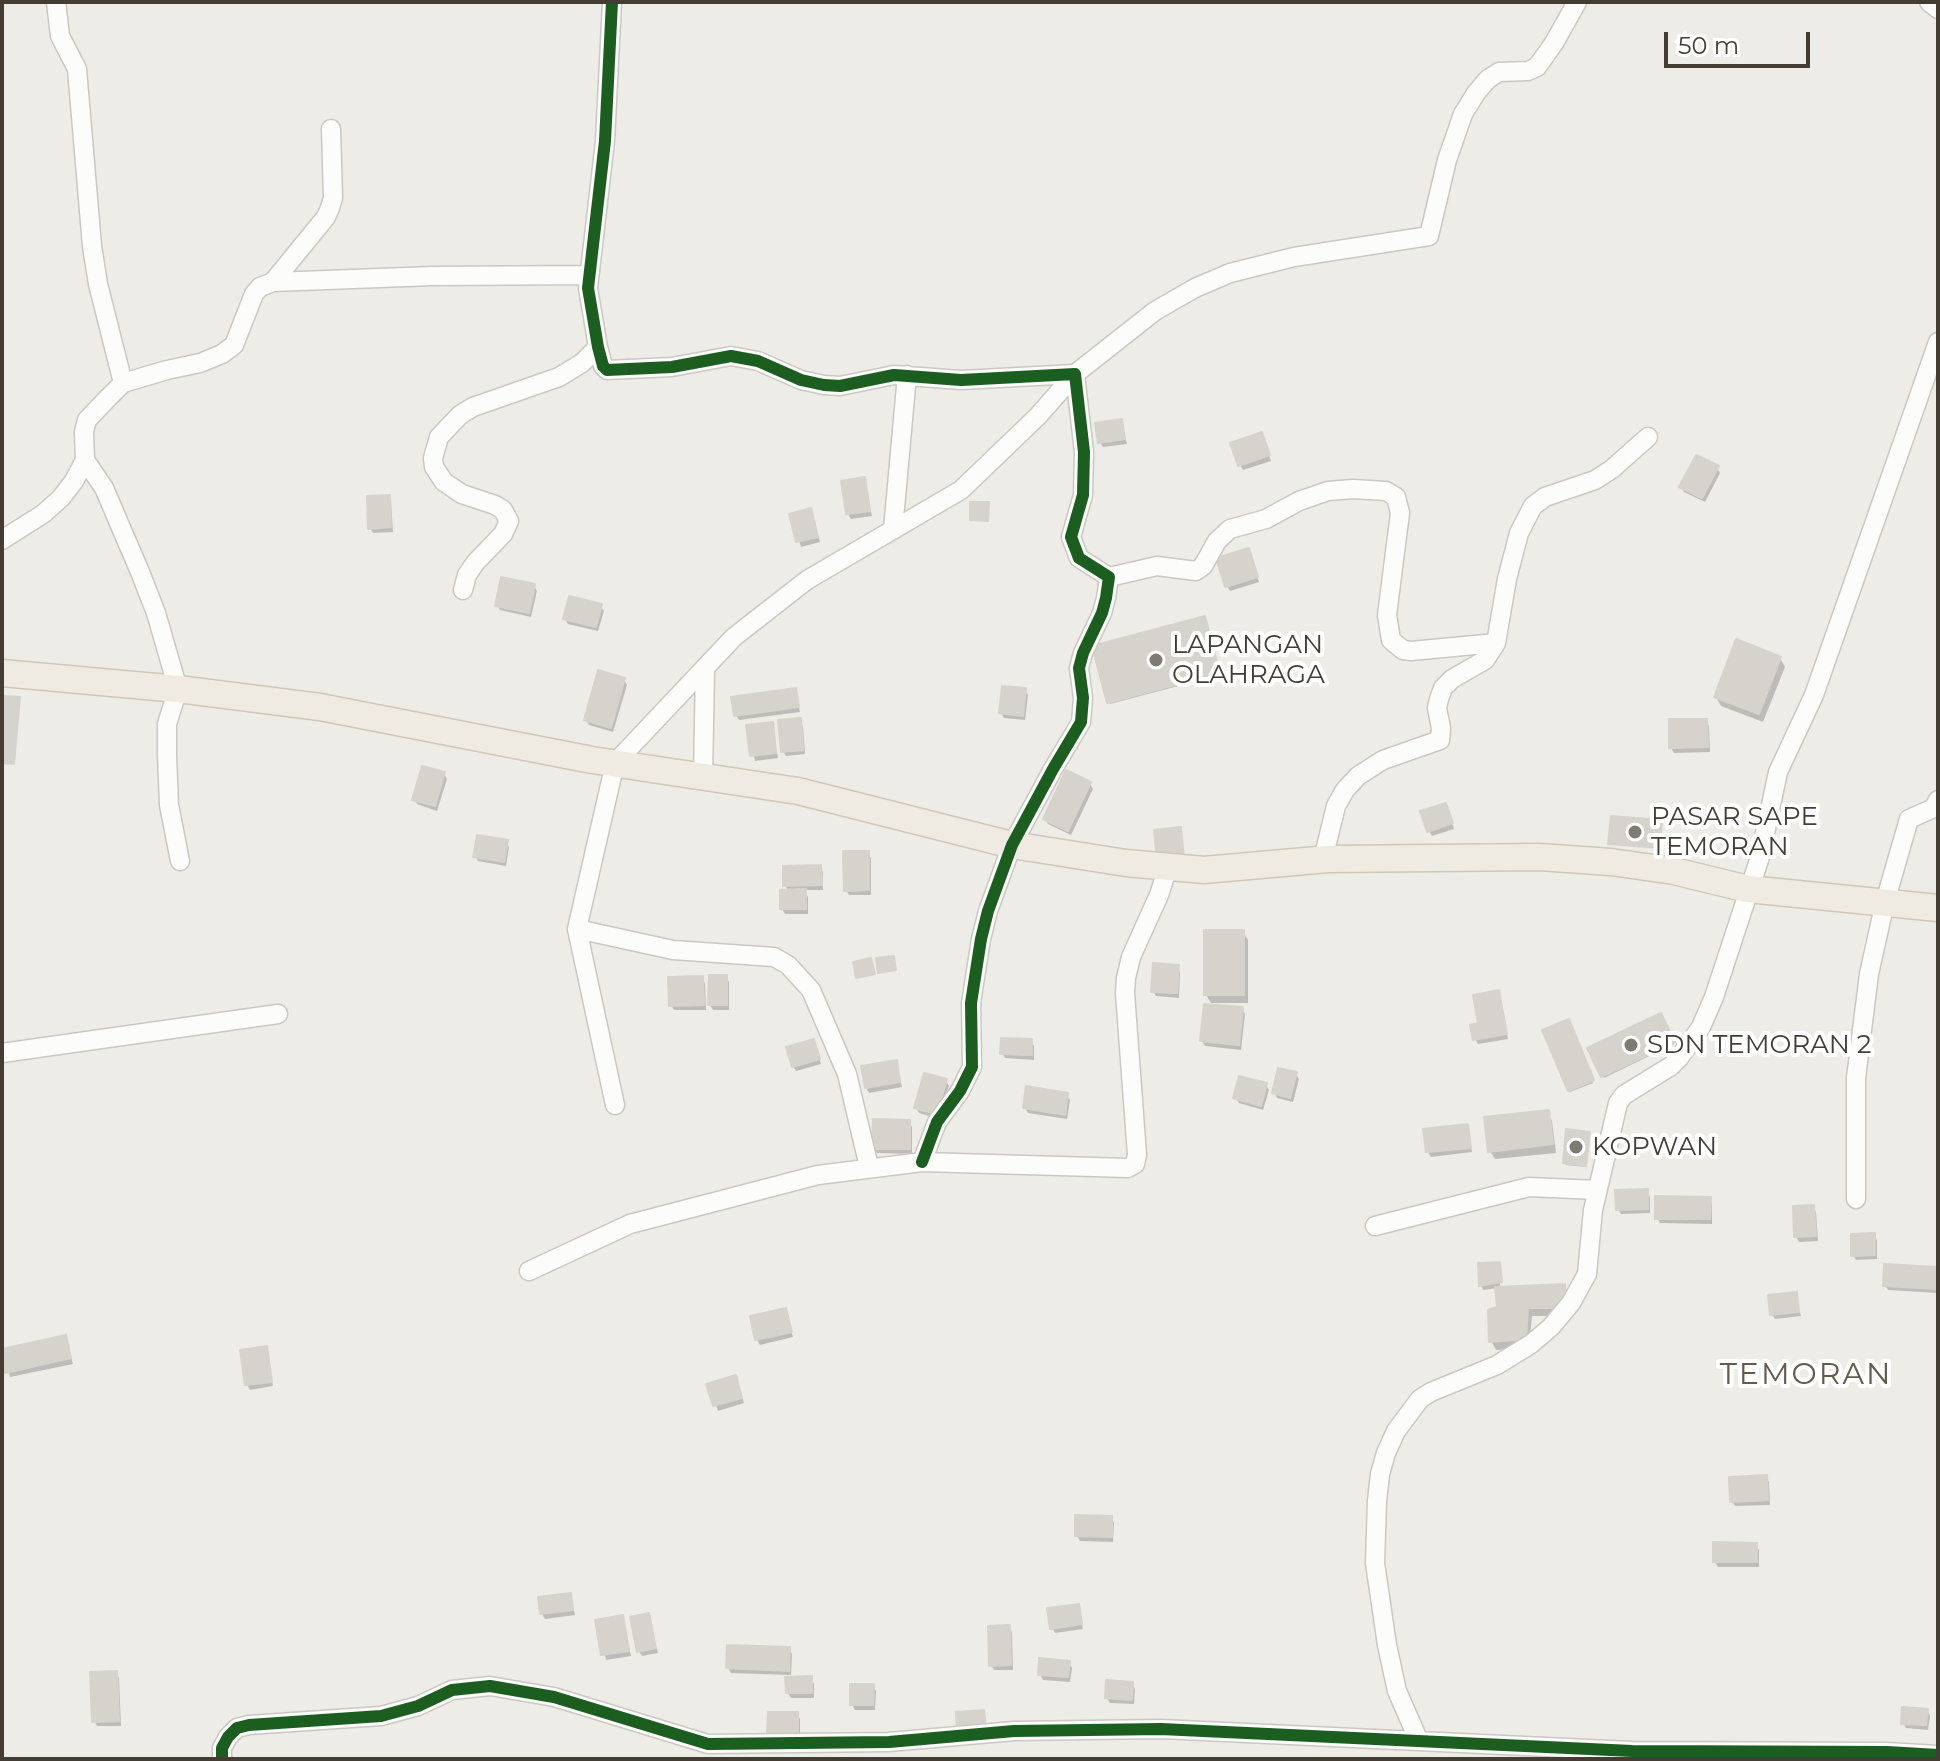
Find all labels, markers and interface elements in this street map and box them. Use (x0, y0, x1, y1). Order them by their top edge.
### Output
scale bar (1668, 16, 1814, 66)
text: 50 m (1678, 31, 1739, 60)
place label: LAPANGAN OLAHRAGA (1172, 629, 1325, 690)
marker: LAPANGAN OLAHRAGA (1147, 651, 1165, 669)
place label: PASAR SAPE TEMORAN (1651, 801, 1818, 862)
marker: PASAR SAPE TEMORAN (1626, 823, 1644, 841)
place label: SDN TEMORAN 2 (1647, 1029, 1872, 1061)
marker: SDN TEMORAN 2 (1622, 1036, 1640, 1054)
place label: KOPWAN (1592, 1131, 1717, 1163)
marker: KOPWAN (1567, 1138, 1585, 1156)
district label: TEMORAN (1720, 1357, 1892, 1393)

